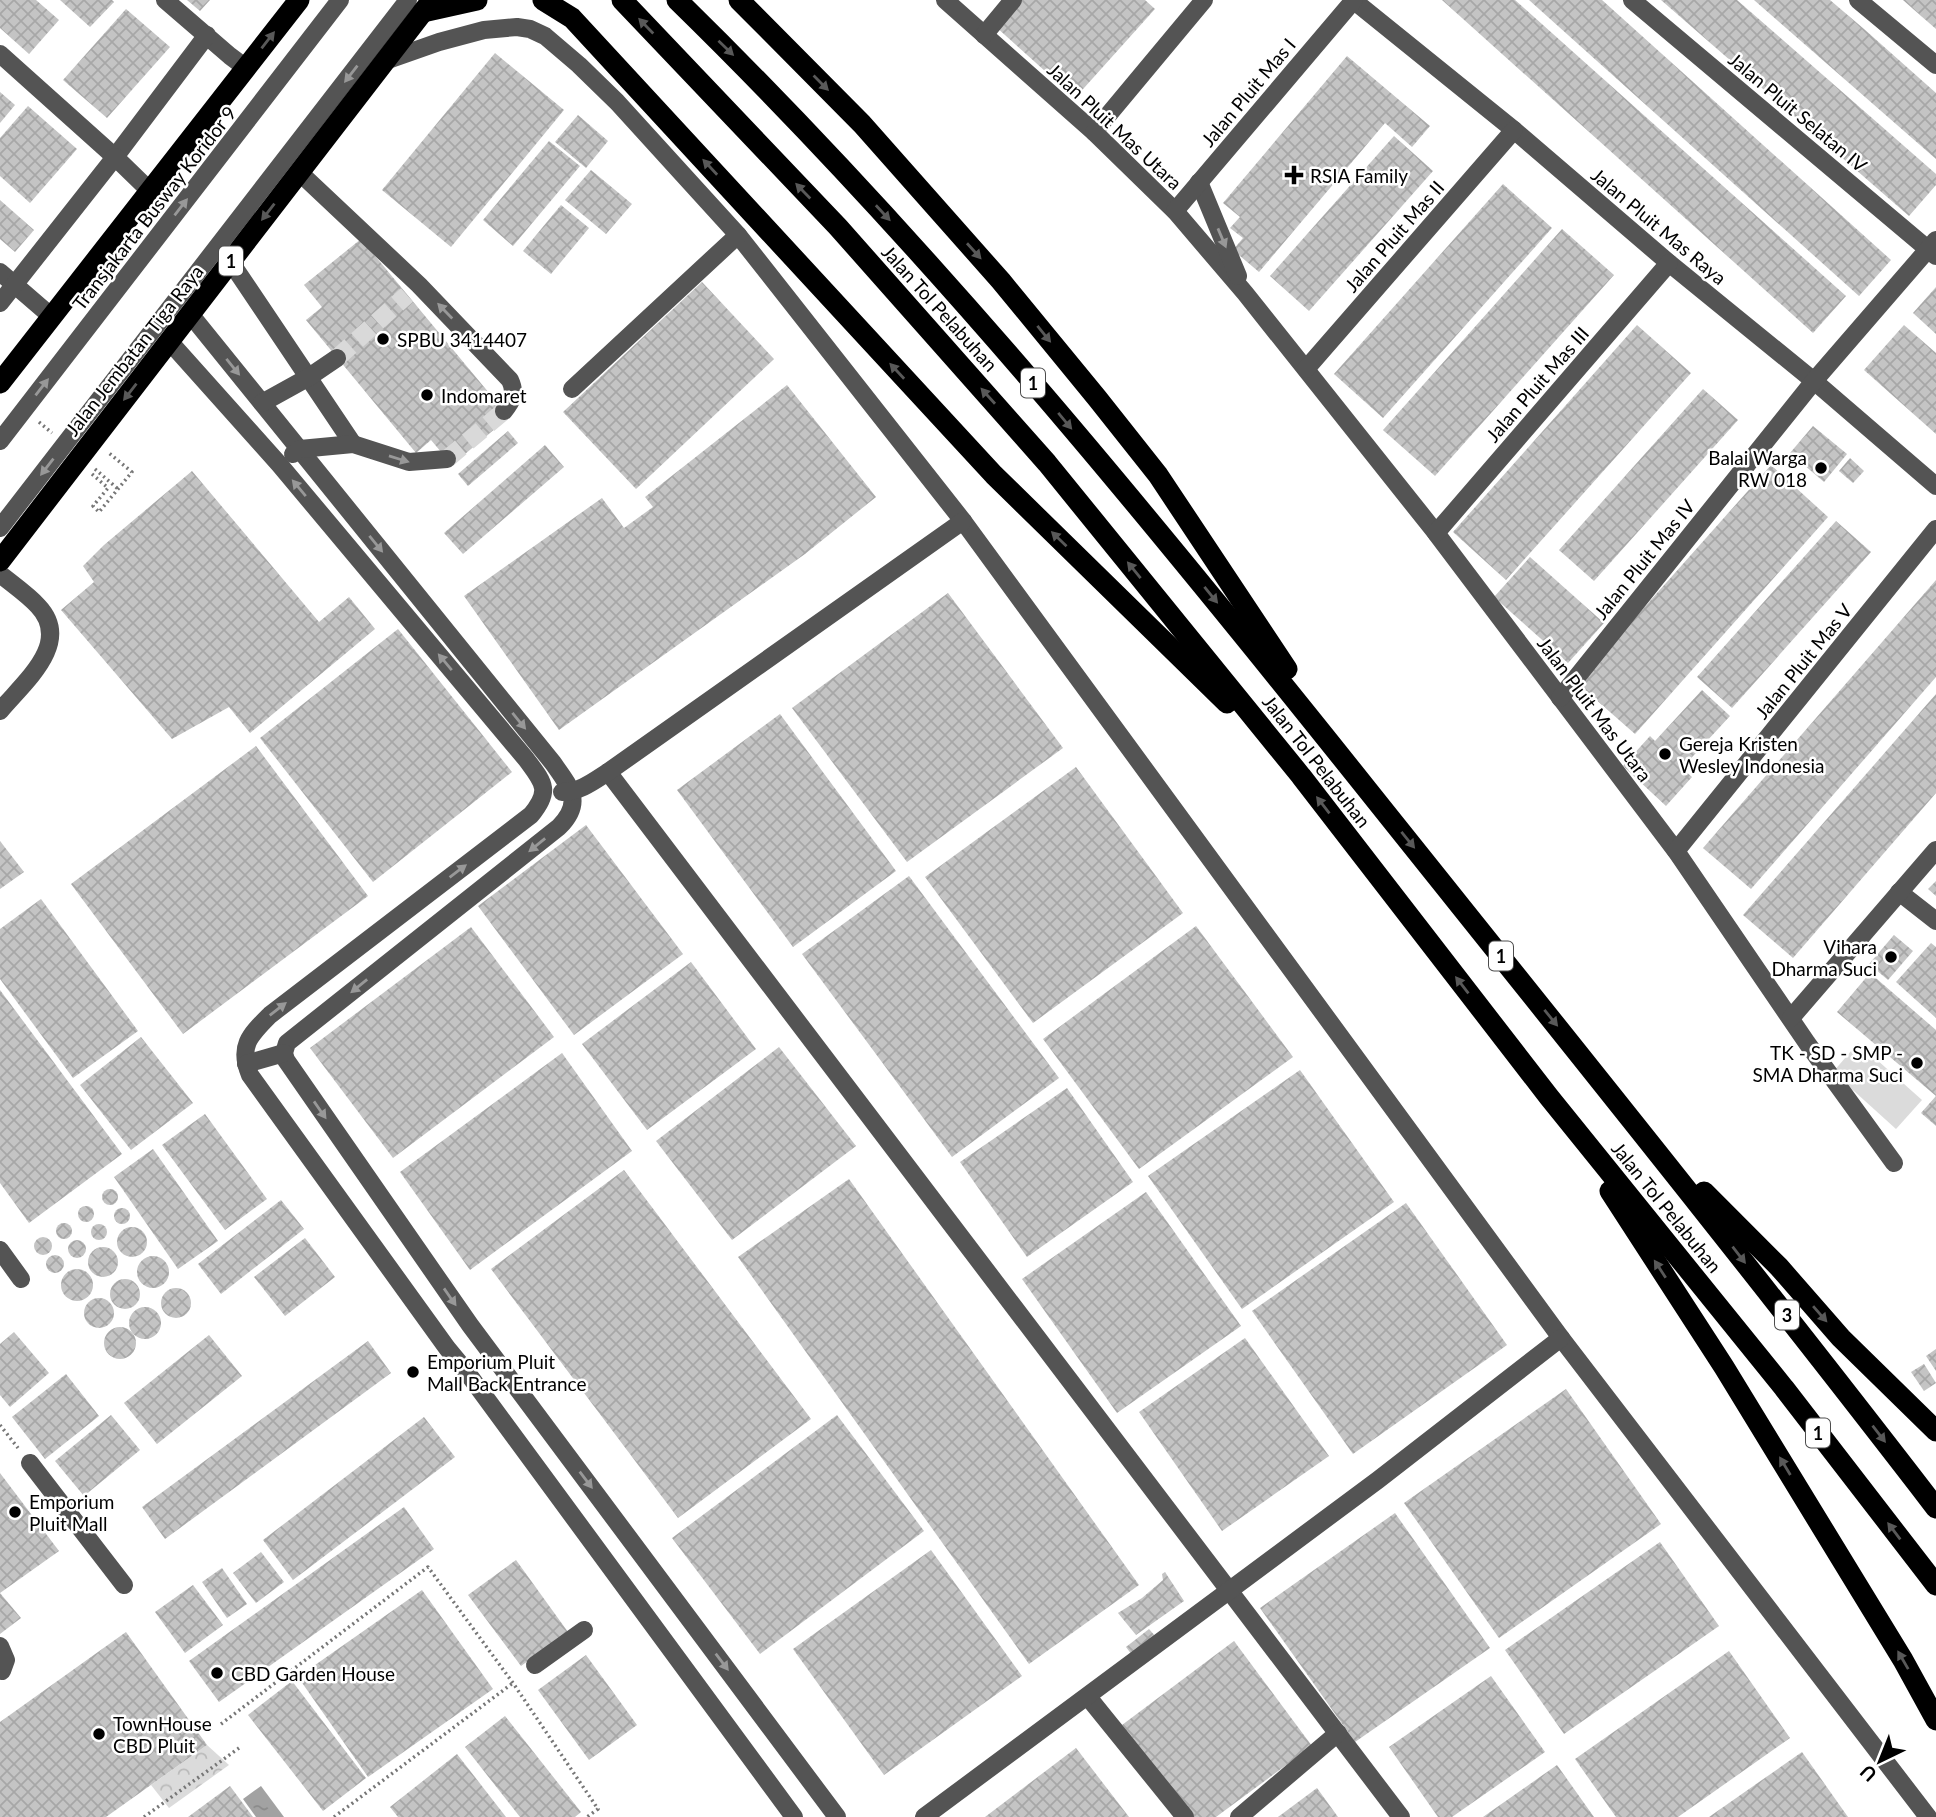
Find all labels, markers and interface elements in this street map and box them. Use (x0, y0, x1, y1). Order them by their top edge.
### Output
one-way arrow (639, 18, 655, 35)
one-way arrow (260, 31, 275, 48)
street label: Jalan Pluit Mas I (1196, 33, 1300, 151)
one-way arrow (717, 39, 734, 55)
street label: Jalan Pluit Selatan IV (1724, 48, 1872, 177)
street label: Jalan Pluit Mas Utara (1043, 58, 1187, 194)
one-way arrow (344, 65, 358, 83)
one-way arrow (812, 74, 829, 91)
street label: Transjakarta Busway Koridor 9 (67, 101, 241, 315)
one-way arrow (701, 159, 718, 176)
street label: Jalan Pluit Mas Raya (1587, 163, 1731, 289)
place label: RSIA Family (1310, 164, 1408, 187)
marker: RSIA Family (1284, 165, 1304, 185)
street label: Jalan Pluit Mas II (1339, 176, 1449, 296)
one-way arrow (795, 182, 812, 199)
one-way arrow (173, 198, 187, 216)
one-way arrow (262, 203, 276, 221)
one-way arrow (874, 204, 890, 221)
one-way arrow (1217, 227, 1228, 248)
street label: Jalan Tol Pelabuhan (877, 240, 1003, 376)
one-way arrow (966, 242, 981, 259)
road number: 1 (219, 246, 243, 276)
street label: Jalan Jembatan Tiga Raya (60, 260, 208, 440)
one-way arrow (436, 303, 453, 320)
street label: Jalan Pluit Mas III (1481, 322, 1593, 446)
one-way arrow (1037, 324, 1052, 342)
place label: SPBU 3414407 (397, 328, 527, 351)
marker: SPBU 3414407 (375, 331, 391, 347)
one-way arrow (225, 357, 240, 375)
one-way arrow (890, 363, 906, 380)
road number: 1 (1021, 368, 1045, 398)
one-way arrow (34, 379, 49, 397)
one-way arrow (122, 383, 137, 401)
place label: Indomaret (441, 384, 527, 407)
marker: Indomaret (419, 387, 435, 403)
one-way arrow (980, 387, 996, 405)
one-way arrow (1057, 412, 1072, 429)
place label: Balai Warga RW 018 (1708, 446, 1807, 491)
one-way arrow (389, 454, 410, 464)
one-way arrow (40, 458, 55, 476)
marker: Balai Warga RW 018 (1813, 460, 1829, 476)
one-way arrow (292, 480, 307, 497)
street label: Jalan Pluit Mas IV (1589, 494, 1699, 623)
one-way arrow (1051, 531, 1068, 548)
one-way arrow (368, 535, 383, 552)
one-way arrow (1127, 562, 1142, 579)
one-way arrow (1203, 586, 1218, 603)
street label: Jalan Pluit Mas V (1750, 599, 1856, 723)
street label: Jalan Pluit Mas Utara (1533, 632, 1657, 786)
one-way arrow (438, 654, 453, 671)
street label: Jalan Tol Pelabuhan (1258, 690, 1376, 832)
one-way arrow (511, 712, 526, 729)
place label: Gereja Kristen Wesley Indonesia (1679, 732, 1824, 777)
marker: Gereja Kristen Wesley Indonesia (1657, 746, 1673, 762)
one-way arrow (1317, 796, 1331, 814)
one-way arrow (1400, 832, 1415, 849)
one-way arrow (528, 837, 546, 852)
one-way arrow (449, 864, 467, 879)
place label: Vihara Dharma Suci (1771, 935, 1877, 980)
road number: 1 (1489, 942, 1513, 971)
marker: Vihara Dharma Suci (1883, 949, 1899, 965)
one-way arrow (1456, 976, 1470, 994)
one-way arrow (350, 979, 368, 994)
one-way arrow (268, 1002, 286, 1017)
one-way arrow (1543, 1008, 1558, 1026)
place label: TK - SD - SMP - SMA Dharma Suci (1752, 1041, 1903, 1086)
marker: TK - SD - SMP - SMA Dharma Suci (1909, 1055, 1925, 1071)
one-way arrow (313, 1101, 327, 1119)
street label: Jalan Tol Pelabuhan (1607, 1137, 1727, 1277)
one-way arrow (1731, 1246, 1746, 1263)
one-way arrow (1654, 1259, 1667, 1278)
one-way arrow (443, 1288, 457, 1306)
road number: 3 (1775, 1300, 1799, 1330)
one-way arrow (1812, 1305, 1827, 1322)
place label: Emporium Pluit Mall Back Entrance (427, 1350, 587, 1395)
marker: Emporium Pluit Mall Back Entrance (405, 1364, 421, 1380)
road number: 1 (1806, 1418, 1830, 1448)
one-way arrow (1872, 1425, 1886, 1443)
one-way arrow (1778, 1456, 1791, 1476)
one-way arrow (578, 1471, 592, 1489)
place label: Emporium Pluit Mall (29, 1490, 114, 1535)
marker: Emporium Pluit Mall (7, 1504, 23, 1520)
one-way arrow (1886, 1523, 1901, 1541)
one-way arrow (1897, 1651, 1909, 1670)
one-way arrow (714, 1653, 728, 1671)
place label: CBD Garden House (231, 1662, 395, 1685)
marker: CBD Garden House (209, 1665, 225, 1681)
place label: TownHouse CBD Pluit (113, 1712, 212, 1757)
marker: TownHouse CBD Pluit (91, 1726, 107, 1742)
north arrow (1845, 1726, 1915, 1796)
text: U (1855, 1761, 1881, 1787)

